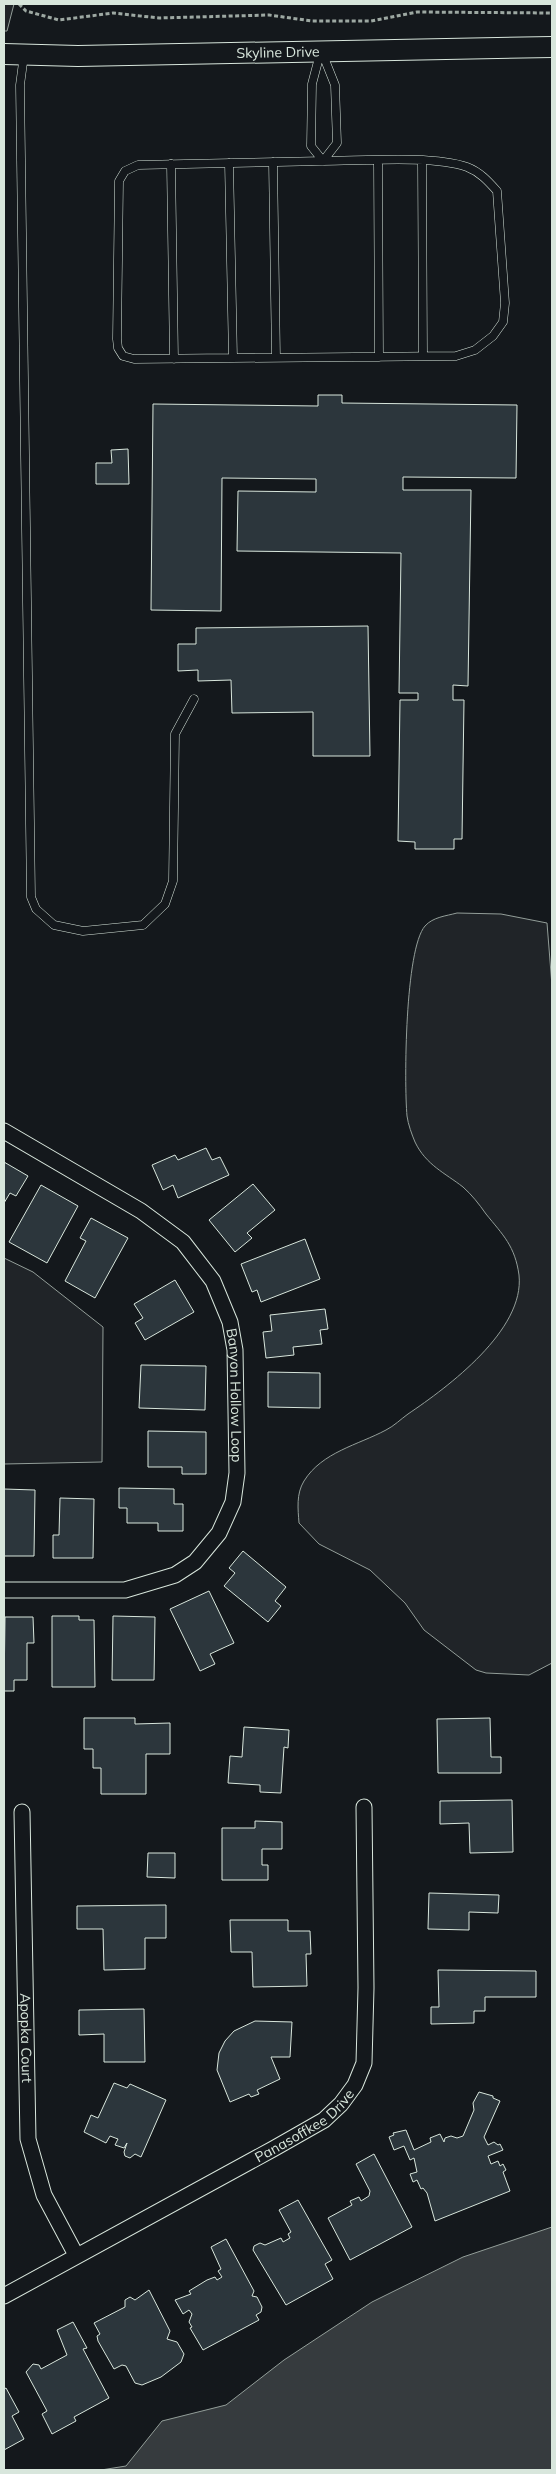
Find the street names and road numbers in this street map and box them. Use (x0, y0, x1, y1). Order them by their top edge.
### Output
street label: Skyline Drive (236, 42, 320, 62)
street label: Banyon Hollow Loop (222, 1327, 246, 1462)
street label: Apopka Court (16, 1993, 36, 2083)
street label: Panasoffkee Drive (252, 2086, 358, 2166)

